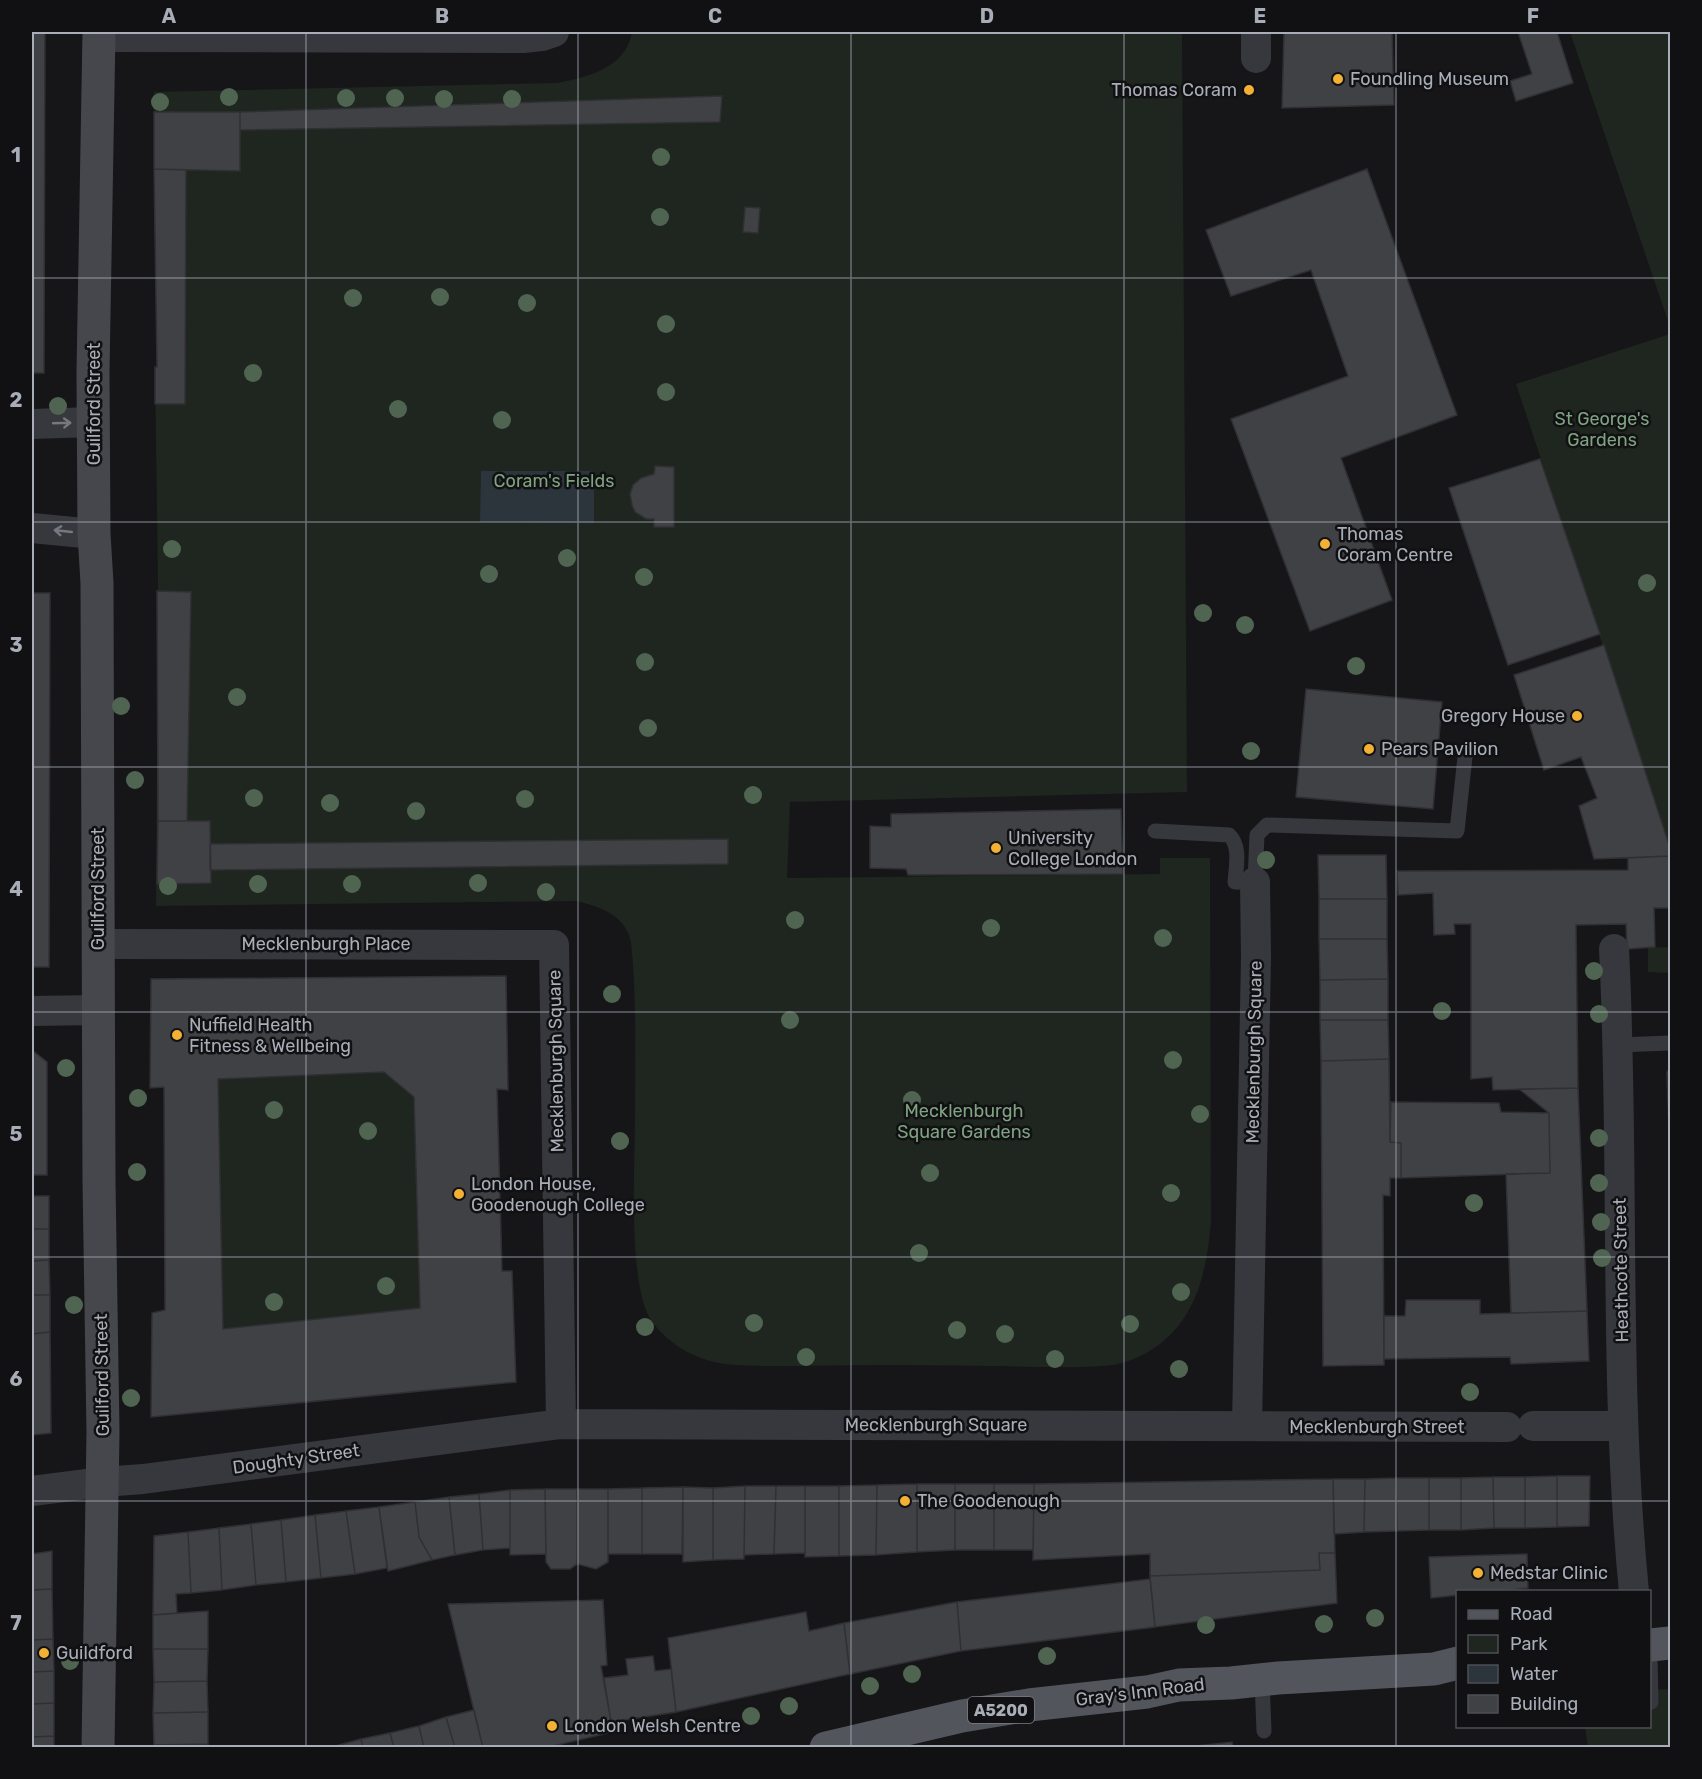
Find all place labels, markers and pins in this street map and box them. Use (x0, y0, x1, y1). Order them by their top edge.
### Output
place label: Foundling Museum (1350, 68, 1509, 90)
marker: Foundling Museum (1331, 72, 1345, 86)
place label: Thomas Coram (1111, 79, 1237, 101)
marker: Thomas Coram (1242, 83, 1256, 97)
place label: Thomas Coram Centre (1337, 523, 1453, 566)
marker: Thomas Coram Centre (1318, 537, 1332, 551)
place label: Gregory House (1441, 705, 1565, 727)
marker: Gregory House (1570, 709, 1584, 723)
place label: Pears Pavilion (1381, 738, 1498, 760)
marker: Pears Pavilion (1362, 742, 1376, 756)
place label: University College London (1008, 827, 1138, 870)
marker: University College London (989, 841, 1003, 855)
place label: Nuffield Health Fitness & Wellbeing (189, 1014, 351, 1057)
marker: Nuffield Health Fitness & Wellbeing (170, 1028, 184, 1042)
place label: London House, Goodenough College (471, 1173, 645, 1216)
marker: London House, Goodenough College (452, 1187, 466, 1201)
place label: The Goodenough (917, 1490, 1060, 1512)
marker: The Goodenough (898, 1494, 912, 1508)
place label: Medstar Clinic (1490, 1562, 1608, 1584)
marker: Medstar Clinic (1471, 1566, 1485, 1580)
place label: Guildford (56, 1642, 133, 1664)
marker: Guildford (37, 1646, 51, 1660)
place label: London Welsh Centre (564, 1715, 741, 1737)
marker: London Welsh Centre (545, 1719, 559, 1733)

